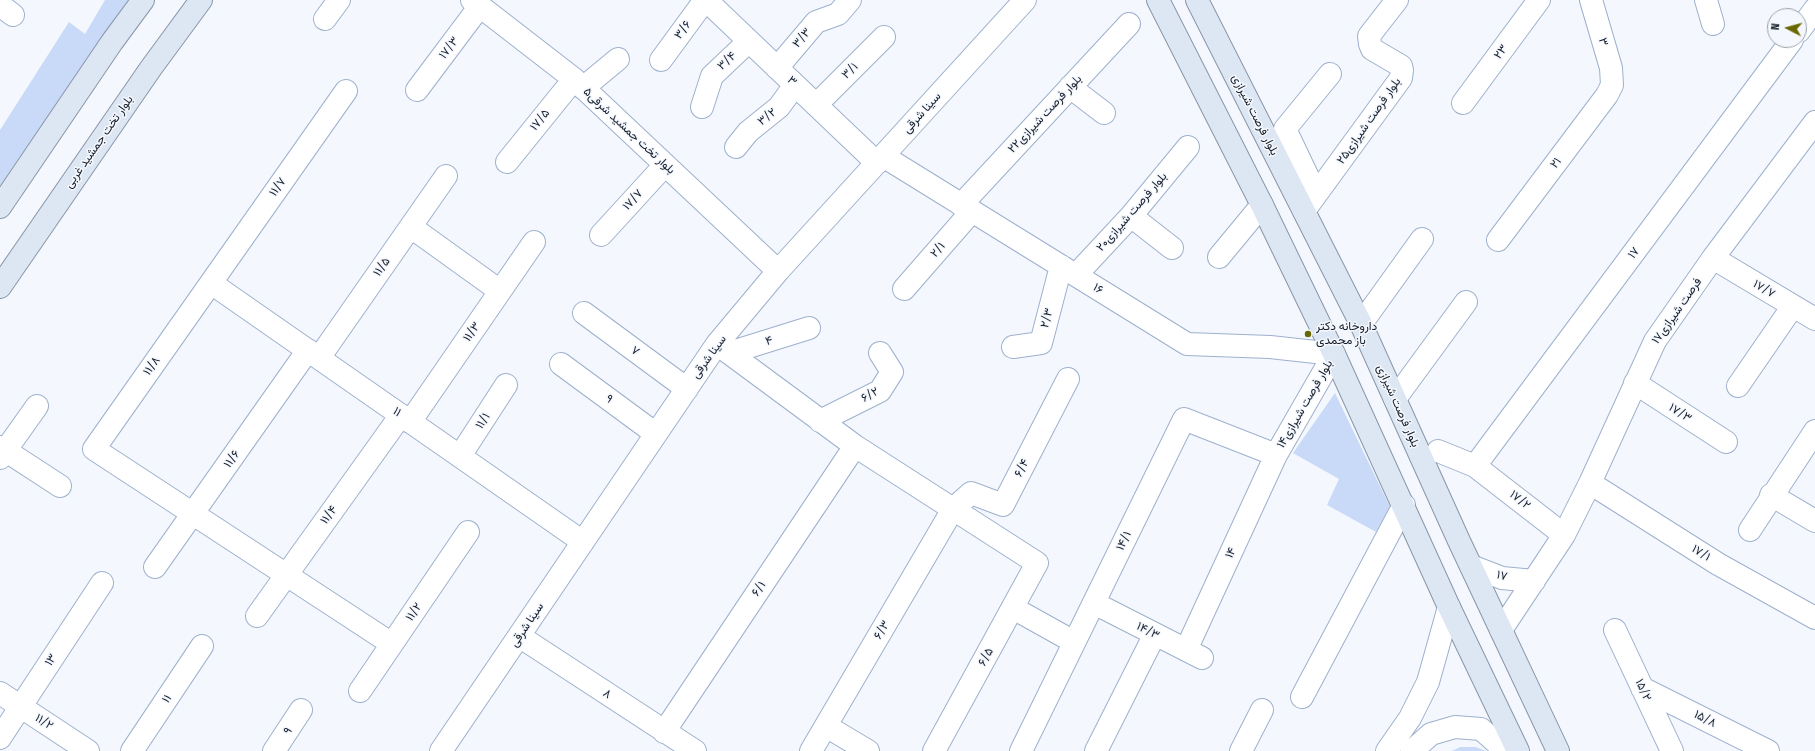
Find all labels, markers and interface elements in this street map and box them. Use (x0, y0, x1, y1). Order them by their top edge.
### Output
north arrow (1767, 8, 1807, 48)
street label: ۳/۶ (671, 18, 695, 42)
text: N (1769, 23, 1782, 31)
street label: ۳/۳ (790, 25, 814, 51)
street label: ۱۷/۳ (436, 34, 462, 62)
street label: ۳ (1595, 36, 1611, 48)
street label: ۲۳ (1491, 42, 1511, 62)
street label: ۳/۴ (715, 49, 739, 73)
street label: ۳/۱ (839, 60, 861, 82)
street label: بلوار فرصت شیرازی۲۲ (1005, 72, 1085, 156)
street label: بلوار فرصت شیرازی (1228, 72, 1282, 158)
street label: ۳ (784, 73, 800, 89)
street label: بلوار فرصت شیرازی۲۵ (1334, 75, 1404, 167)
street label: بلوار تخت جمشید شرقی۵ (580, 85, 678, 177)
street label: سینا شرقی (900, 89, 944, 137)
street label: بلوار تخت جمشید غربی (62, 93, 136, 191)
street label: ۳/۲ (755, 105, 779, 129)
street label: ۱۷/۵ (527, 106, 553, 134)
street label: ۲۱ (1547, 155, 1565, 171)
street label: بلوار فرصت شیرازی۲۰ (1094, 169, 1170, 255)
street label: ۱۱/۷ (266, 175, 290, 199)
street label: ۱۷/۷ (620, 187, 646, 213)
street label: ۲/۱ (928, 239, 948, 261)
street label: ۱۷ (1625, 244, 1643, 262)
street label: ۱۱/۵ (370, 255, 394, 279)
street label: ۱۷فرصت شیرازی (1649, 275, 1705, 347)
street label: ۱۷/۷ (1750, 277, 1778, 301)
street label: ۱۶ (1090, 280, 1106, 298)
street label: ۲/۳ (1037, 307, 1057, 329)
street label: ۱۱/۳ (460, 319, 484, 345)
place label: داروخانه دکتر باز محمدی (1316, 320, 1377, 348)
marker: داروخانه دکتر باز محمدی (1303, 329, 1313, 339)
street label: سینا شرقی (688, 332, 730, 382)
street label: ۴ (764, 333, 774, 349)
street label: ۷ (628, 343, 642, 359)
street label: ۱۱/۸ (140, 354, 164, 378)
street label: بلوار فرصت شیرازی۱۴ (1274, 357, 1336, 451)
street label: بلوار فرصت شیرازی (1373, 362, 1423, 450)
street label: ۶/۲ (859, 384, 881, 406)
street label: ۹ (602, 391, 616, 407)
street label: ۱۷/۳ (1666, 400, 1694, 426)
street label: ۱۱ (390, 404, 404, 420)
street label: ۱۱/۱ (473, 410, 493, 432)
street label: ۱۱/۶ (221, 447, 243, 471)
street label: ۶/۴ (1011, 457, 1033, 479)
street label: ۱۷/۲ (1507, 487, 1533, 513)
street label: ۱۱/۴ (317, 503, 341, 527)
street label: ۱۴/۱ (1113, 529, 1135, 553)
street label: ۱۷/۱ (1689, 542, 1713, 564)
street label: ۱۴ (1222, 545, 1240, 561)
street label: ۱۷ (1495, 568, 1509, 584)
street label: ۶/۱ (749, 579, 769, 599)
street label: ۱۱/۲ (403, 600, 425, 624)
street label: سینا شرقی (507, 600, 547, 650)
street label: ۶/۳ (871, 618, 893, 642)
street label: ۱۴/۳ (1134, 619, 1162, 643)
street label: ۶/۵ (975, 645, 997, 669)
street label: ۱۳ (42, 651, 60, 669)
street label: ۱۵/۲ (1632, 677, 1654, 703)
street label: ۸ (600, 686, 614, 702)
street label: ۱۱ (159, 692, 175, 706)
street label: ۱۵/۸ (1691, 707, 1719, 731)
street label: ۱۱/۲ (32, 711, 56, 733)
street label: ۹ (280, 725, 296, 737)

